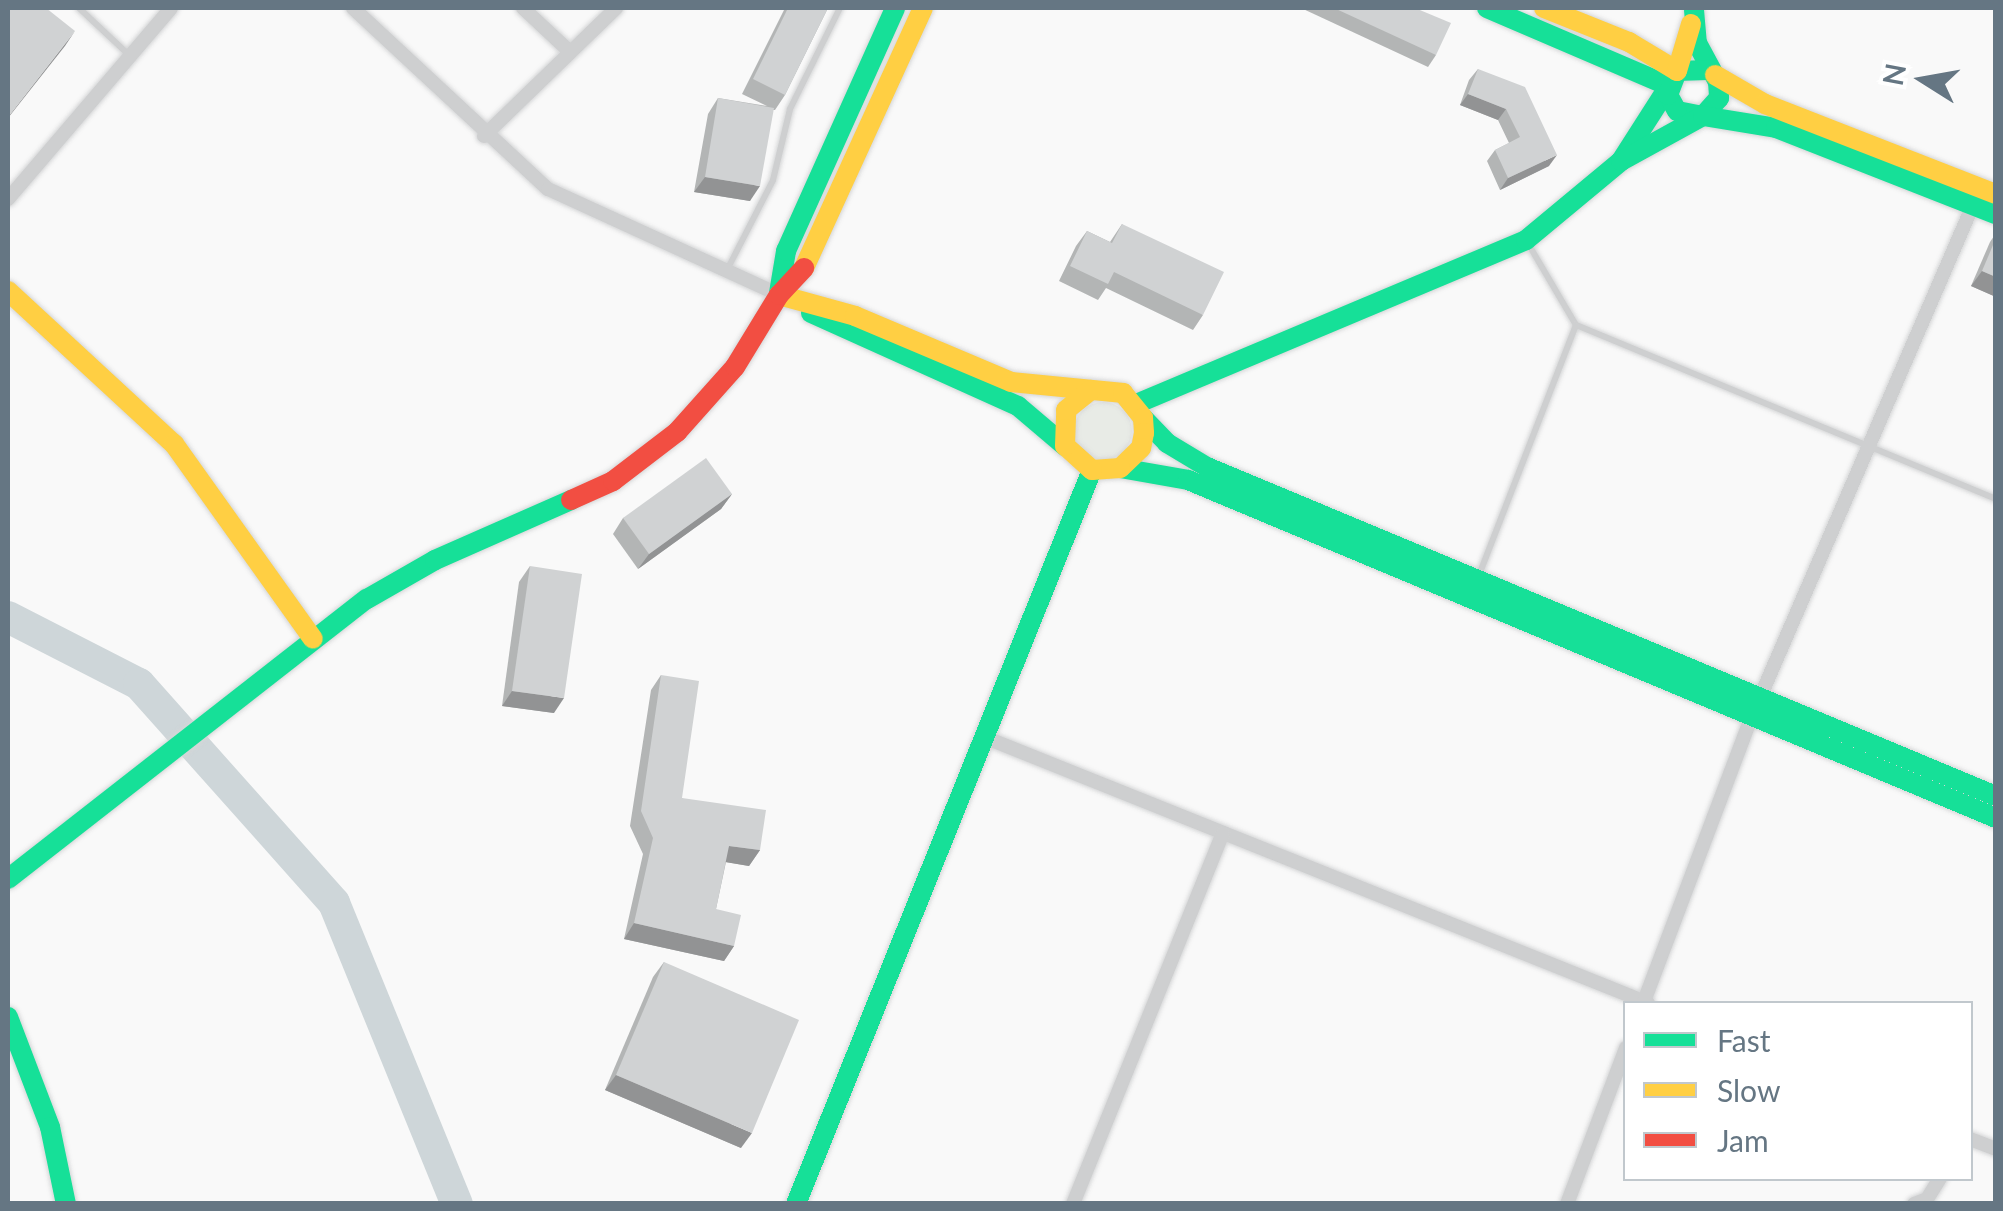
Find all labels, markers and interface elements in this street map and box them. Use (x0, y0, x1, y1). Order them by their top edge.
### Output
north arrow (1873, 30, 1973, 130)
text: N (1875, 60, 1912, 88)
legend (1623, 1001, 1973, 1181)
text: Fast (1717, 1022, 1771, 1058)
text: Slow (1717, 1072, 1780, 1108)
text: Jam (1717, 1122, 1769, 1158)

